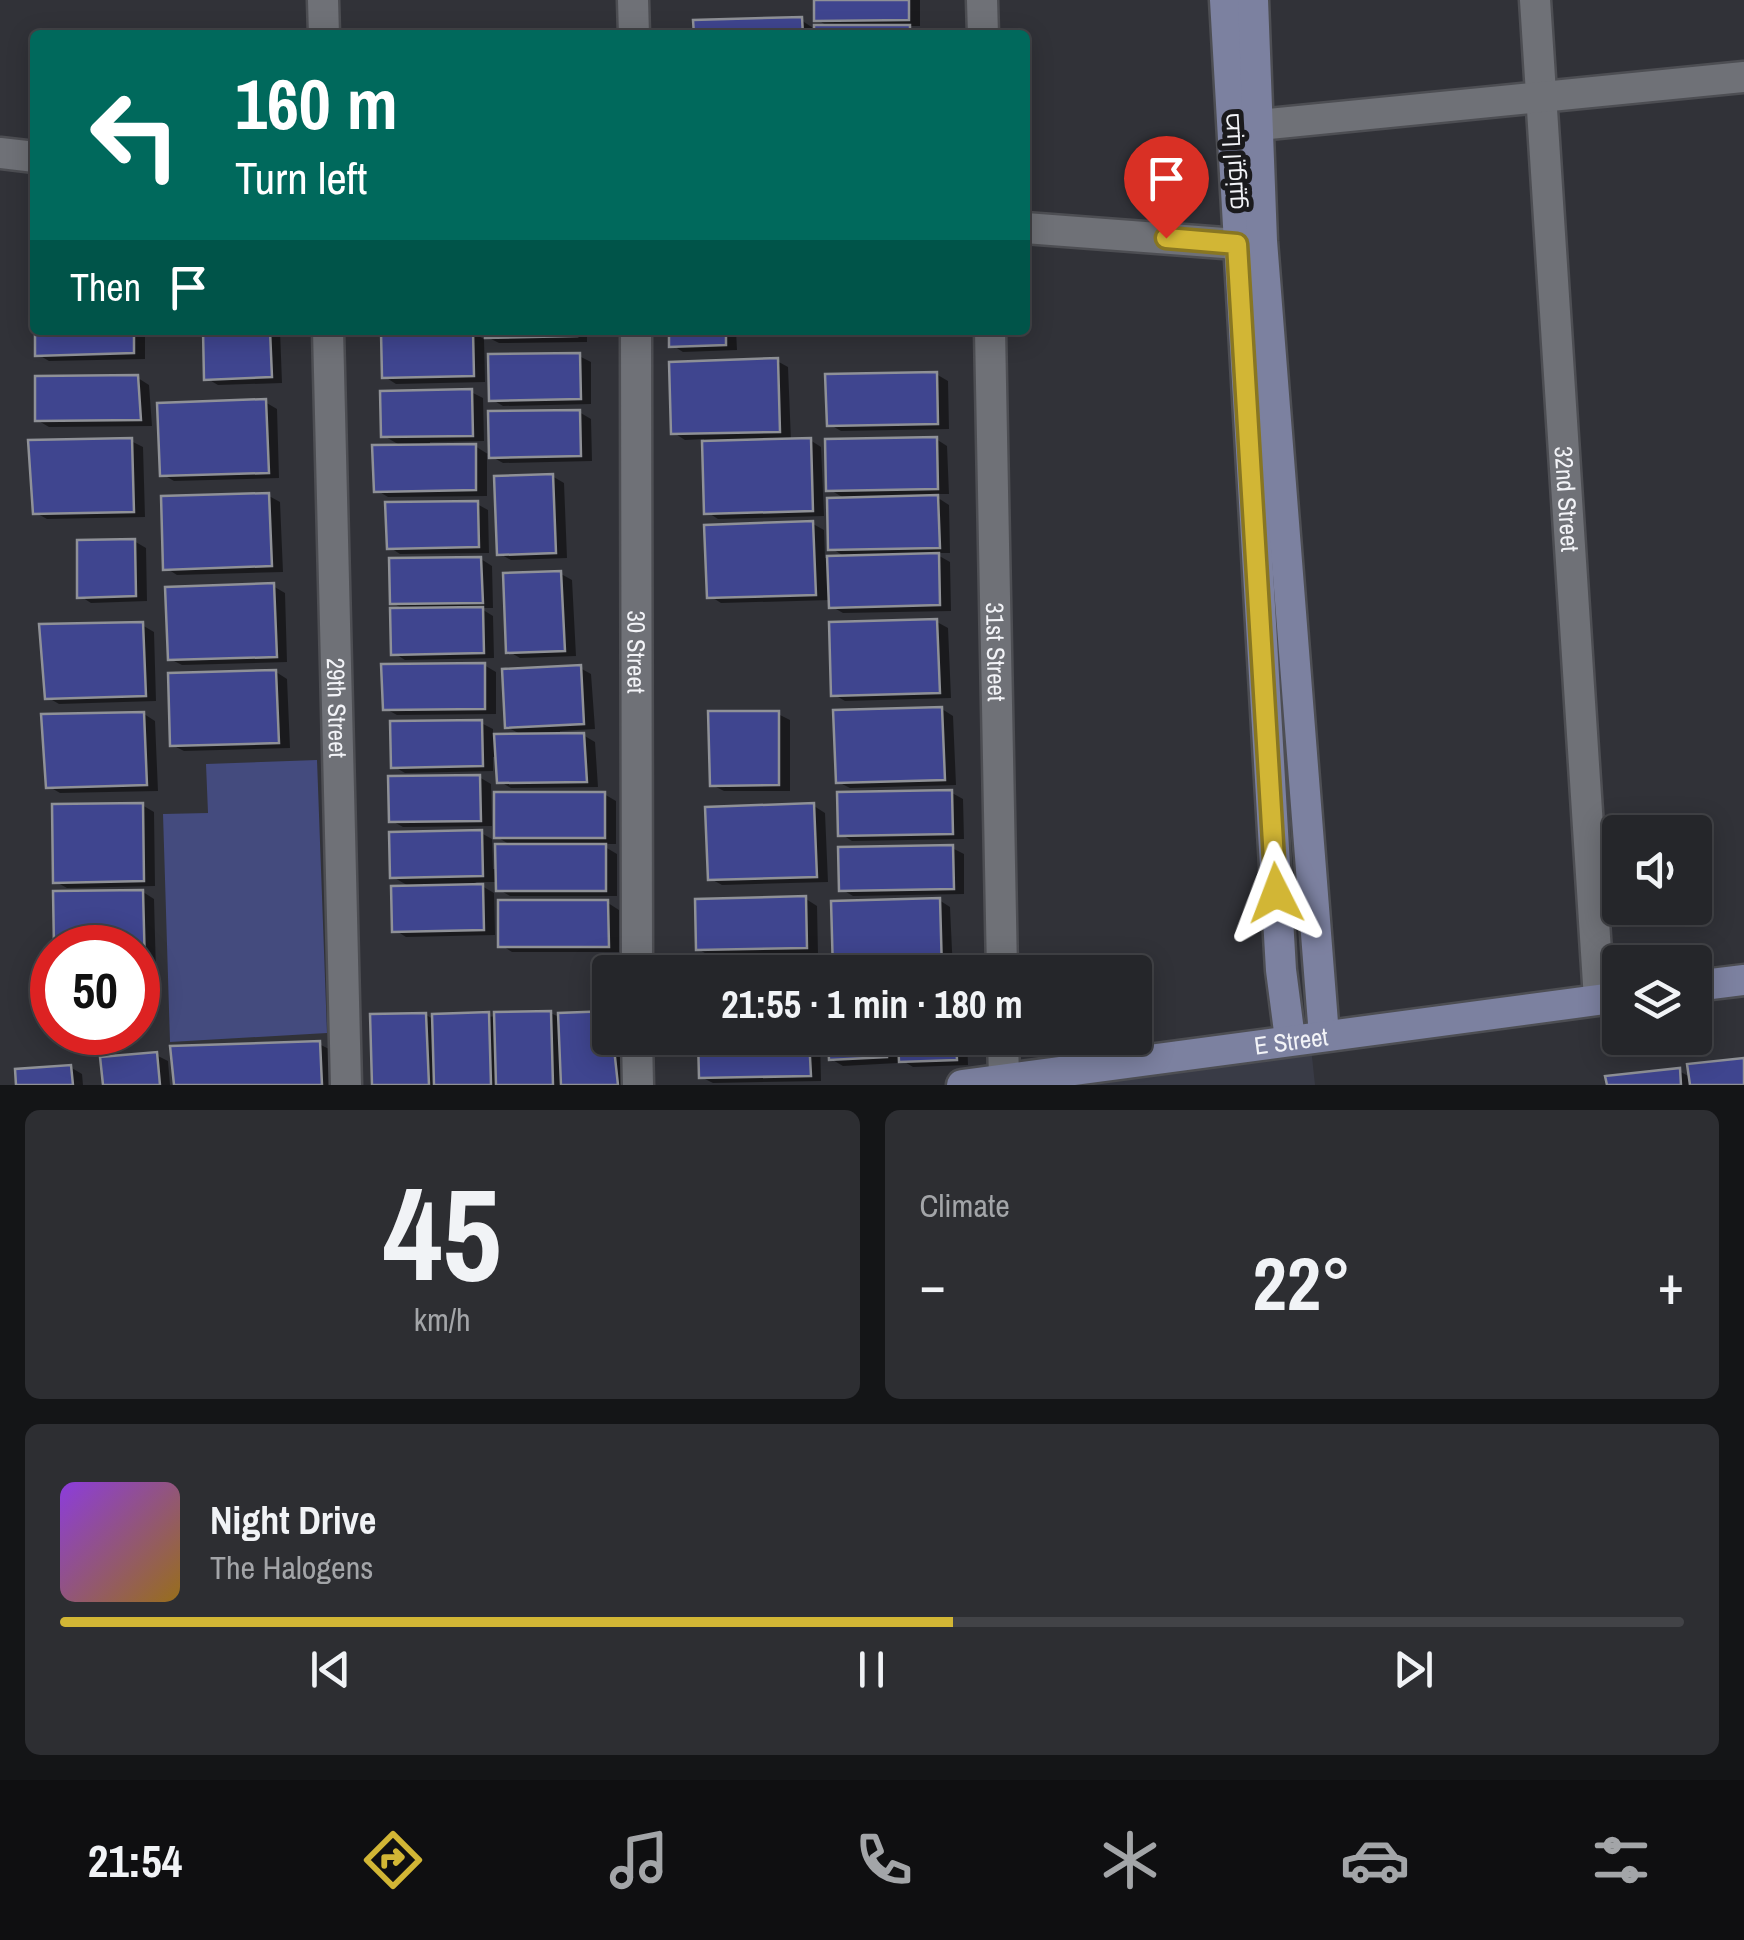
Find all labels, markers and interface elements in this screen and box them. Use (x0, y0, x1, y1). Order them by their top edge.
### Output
text: 160 m (235, 57, 398, 151)
icon: left (70, 70, 200, 200)
street label: صبا ایونیو (1212, 112, 1252, 210)
pin (1124, 136, 1209, 239)
text: Turn left (235, 147, 367, 208)
icon: arrive (1139, 151, 1194, 206)
icon: arrive (161, 260, 216, 315)
text: Then (70, 262, 141, 313)
street label: 32nd Street (1547, 445, 1587, 553)
street label: 31st Street (978, 602, 1014, 702)
street label: 30 Street (619, 610, 654, 694)
street label: 29th Street (319, 657, 355, 759)
map controls (1602, 815, 1712, 1055)
button: sound (1602, 815, 1712, 925)
position arrow (1224, 841, 1328, 945)
speed limit sign: 50 (30, 925, 160, 1055)
button: layers (1602, 945, 1712, 1055)
text: 21:55 · 1 min · 180 m (721, 979, 1023, 1030)
street label: E Street (1252, 1019, 1330, 1063)
text: 45 (383, 1145, 502, 1321)
text: Climate (920, 1184, 1010, 1227)
text: 22° (1253, 1232, 1351, 1333)
text: − (920, 1247, 946, 1321)
text: + (1658, 1247, 1684, 1321)
text: km/h (414, 1298, 471, 1341)
text: Night Drive (210, 1495, 376, 1546)
text: The Halogens (210, 1546, 373, 1589)
icon: previous (303, 1642, 358, 1697)
icon: pause (844, 1642, 899, 1697)
icon: next (1386, 1642, 1441, 1697)
icon: directions (358, 1825, 428, 1895)
icon: music (604, 1825, 674, 1895)
icon: phone (849, 1825, 919, 1895)
icon: climate (1095, 1825, 1165, 1895)
icon: car (1340, 1825, 1410, 1895)
icon: filters (1586, 1825, 1656, 1895)
text: 21:54 (88, 1830, 182, 1891)

